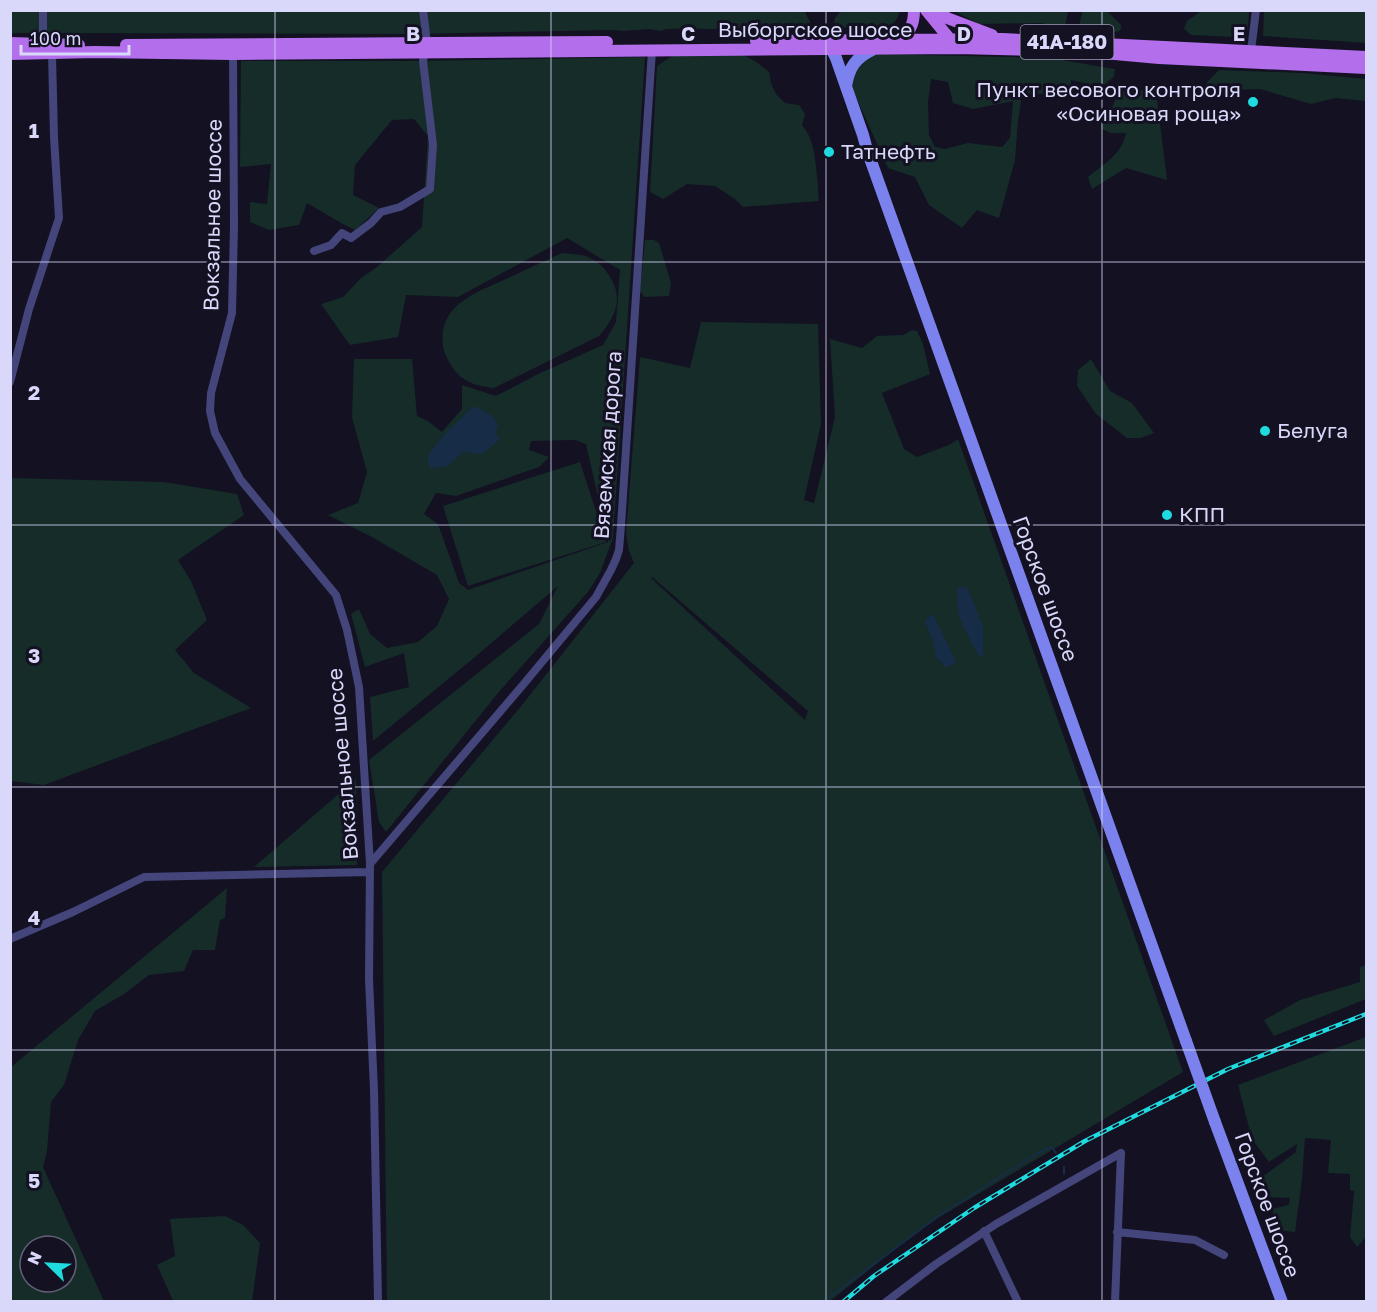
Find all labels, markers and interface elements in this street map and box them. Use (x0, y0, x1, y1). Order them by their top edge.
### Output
street label: Выборгское шоссе (718, 16, 912, 42)
scale bar (21, 18, 129, 56)
text: B (406, 21, 420, 45)
text: C (681, 21, 695, 45)
text: D (957, 21, 971, 45)
text: E (1233, 21, 1245, 45)
road number: 41А-180 (1020, 25, 1114, 59)
text: 100 m (30, 27, 81, 49)
place label: Пункт весового контроля «Осиновая роща» (976, 76, 1241, 126)
marker: Пункт весового контроля «Осиновая роща» (1246, 95, 1260, 109)
text: 1 (29, 118, 39, 142)
street label: Вокзальное шоссе (197, 119, 227, 311)
place label: Татнефть (841, 138, 936, 164)
marker: Татнефть (822, 145, 836, 159)
street label: Вяземская дорога (587, 350, 627, 540)
text: 2 (28, 380, 40, 404)
place label: Белуга (1277, 417, 1348, 443)
marker: Белуга (1258, 424, 1272, 438)
place label: КПП (1179, 501, 1225, 527)
marker: КПП (1160, 508, 1174, 522)
street label: Горское шоссе (1008, 512, 1084, 665)
text: 3 (28, 643, 40, 667)
street label: Вокзальное шоссе (321, 667, 363, 861)
text: 4 (28, 905, 40, 929)
street label: Горское шоссе (1230, 1128, 1306, 1281)
text: 5 (28, 1168, 40, 1192)
north arrow (18, 1234, 78, 1294)
text: N (23, 1248, 46, 1268)

